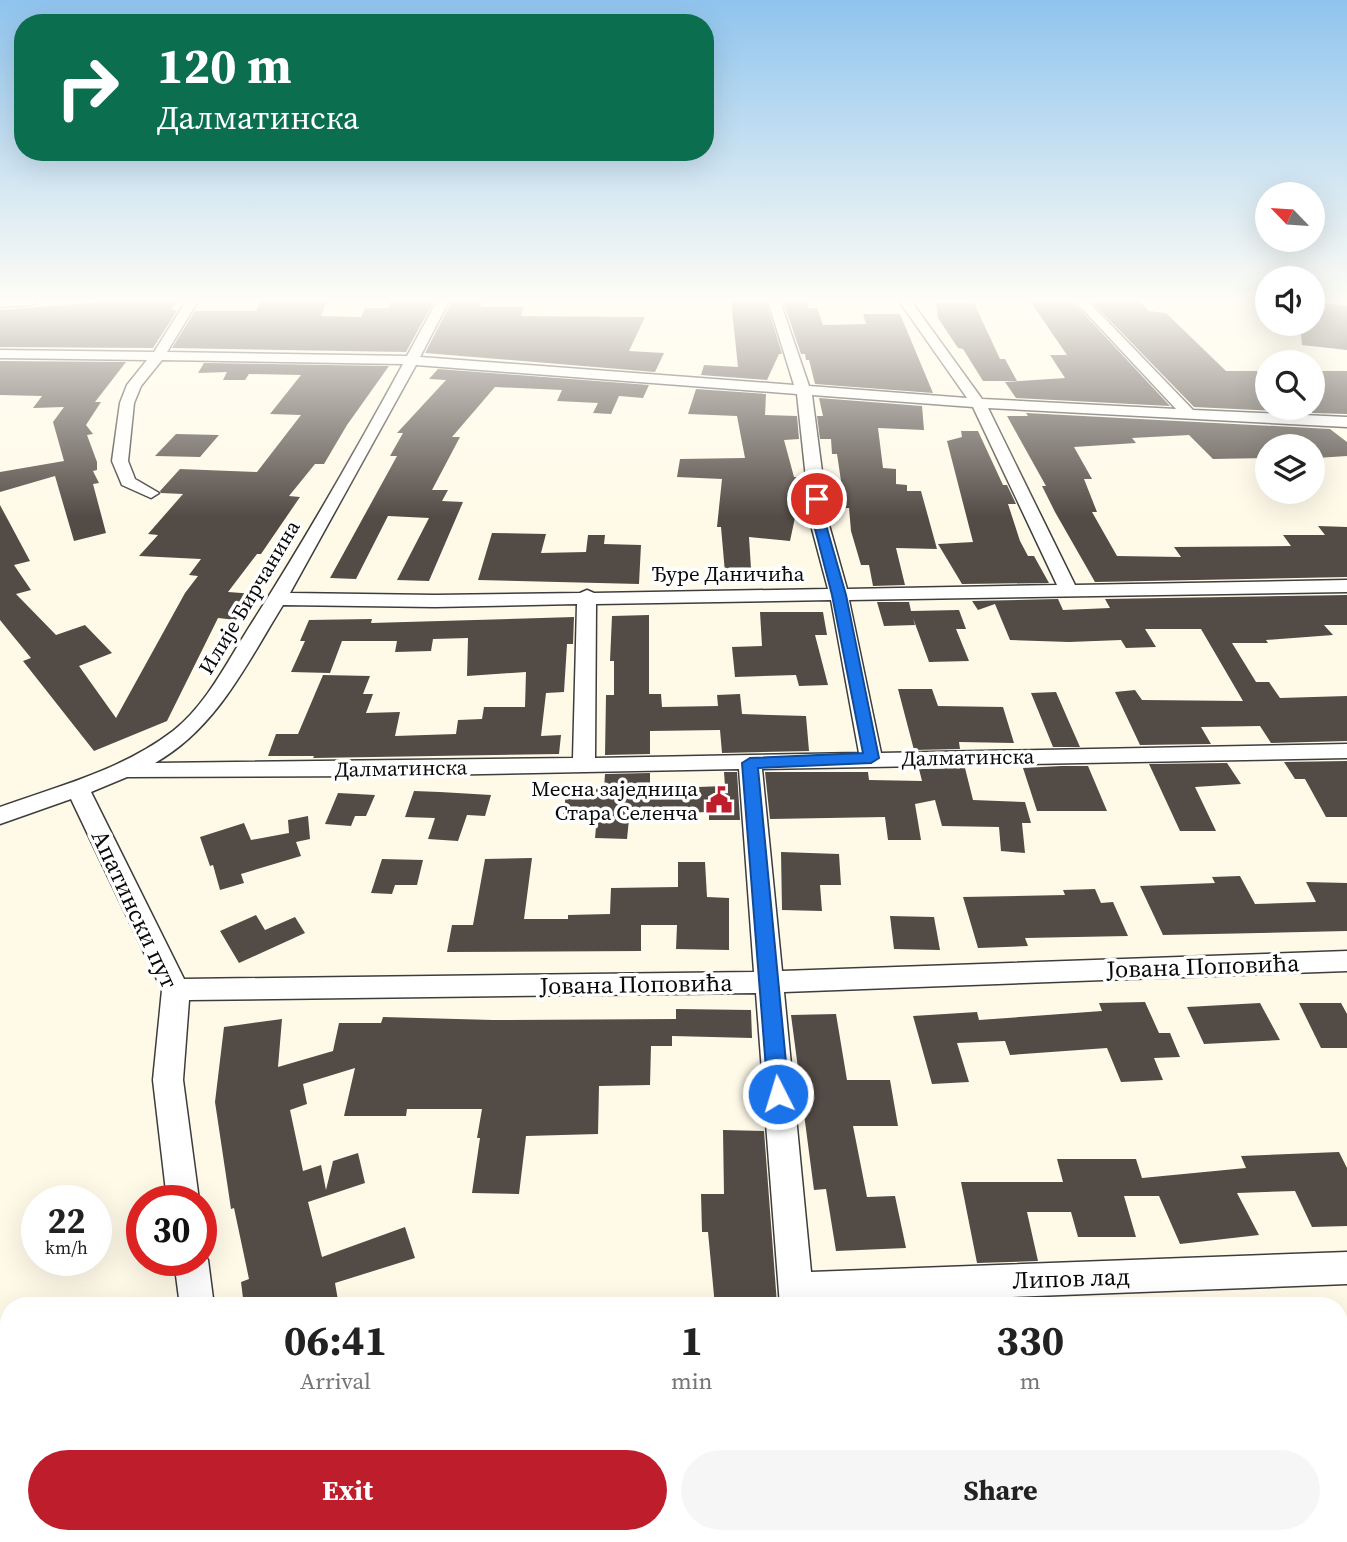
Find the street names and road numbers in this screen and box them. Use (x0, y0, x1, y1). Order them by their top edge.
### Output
street label: Илије Бирчанина (191, 514, 307, 680)
street label: Ђуре Даничића (651, 559, 805, 588)
street label: Далматинска (901, 741, 1035, 773)
street label: Далматинска (334, 752, 468, 784)
street label: Апатински пут (84, 824, 186, 994)
street label: Јована Поповића (1105, 946, 1301, 986)
street label: Јована Поповића (538, 966, 734, 1002)
street label: Липов лад (1012, 1259, 1130, 1297)

